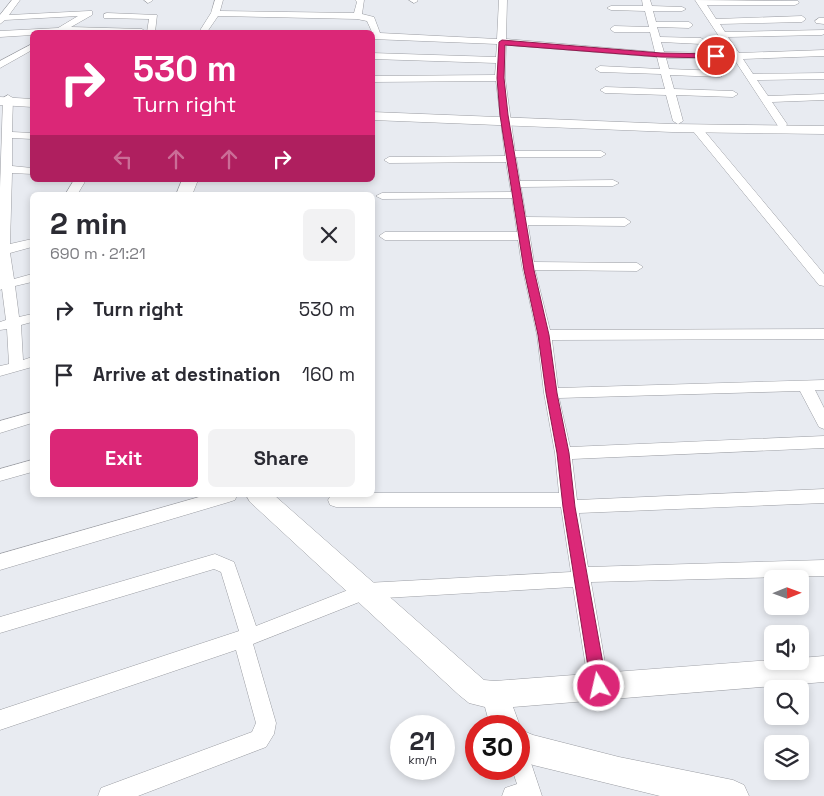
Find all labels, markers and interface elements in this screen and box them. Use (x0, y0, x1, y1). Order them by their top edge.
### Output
pin (695, 35, 737, 77)
icon: arrive (702, 42, 730, 70)
text: 530 m (133, 47, 237, 91)
icon: right (50, 50, 115, 115)
text: Turn right (133, 90, 236, 118)
icon: left (109, 145, 137, 173)
icon: ahead (162, 145, 190, 173)
icon: ahead (215, 145, 243, 173)
icon: right (268, 145, 296, 173)
text: 2 min (50, 204, 128, 243)
button: close (303, 209, 355, 261)
text: 690 m · 21:21 (50, 243, 146, 264)
icon: right (50, 296, 78, 324)
text: Turn right (93, 297, 183, 322)
text: 530 m (299, 297, 355, 322)
icon: arrive (50, 361, 78, 389)
text: Arrive at destination (93, 362, 281, 387)
text: 160 m (302, 362, 355, 387)
button: Exit (50, 429, 198, 487)
button: Share (208, 429, 355, 487)
north arrow (764, 570, 809, 615)
map controls (764, 570, 809, 780)
button: sound (764, 625, 809, 670)
position arrow (572, 659, 624, 711)
button: search (764, 680, 809, 725)
speed limit sign: 30 (465, 715, 530, 780)
text: 21 (409, 725, 436, 757)
button: layers (764, 735, 809, 780)
text: km/h (408, 752, 437, 768)

